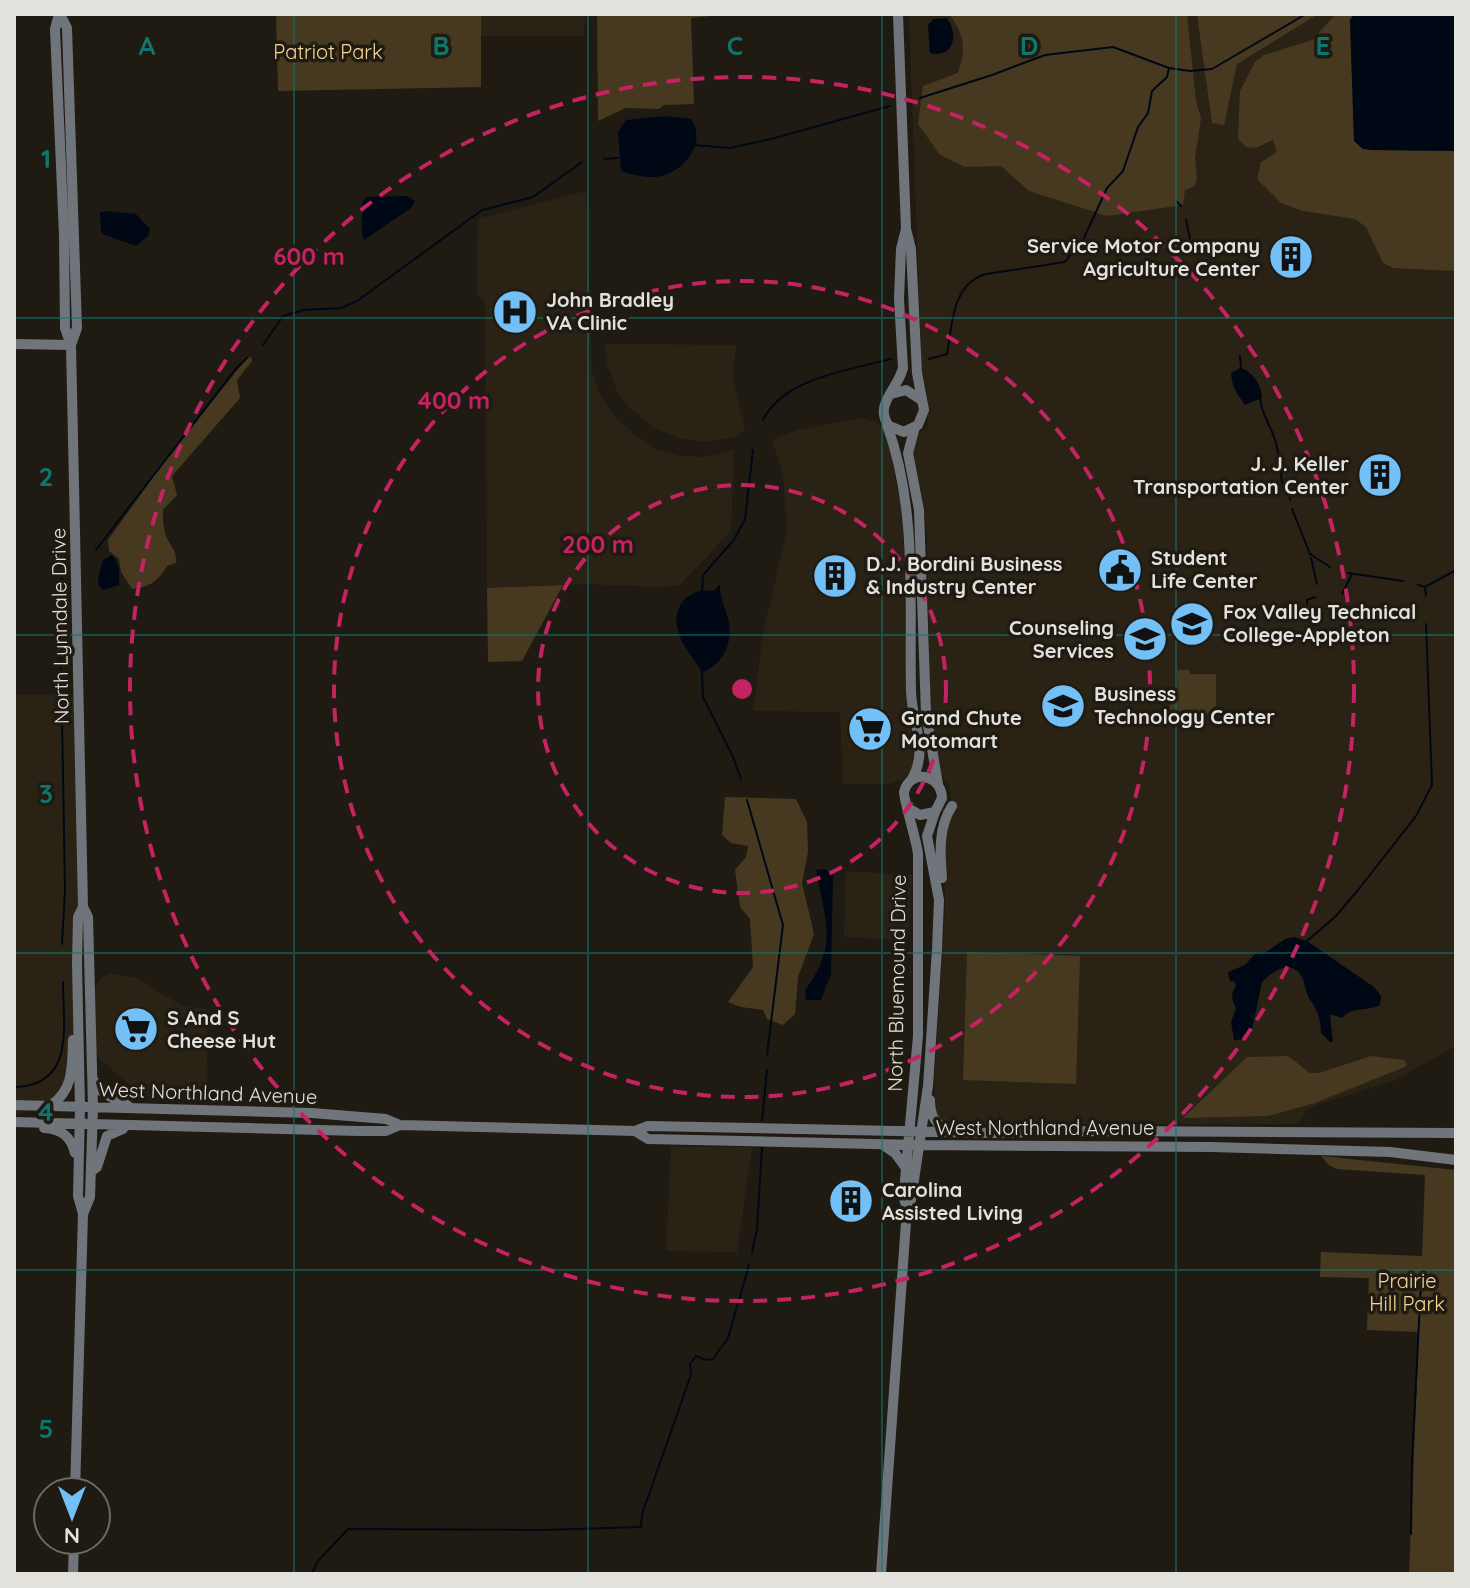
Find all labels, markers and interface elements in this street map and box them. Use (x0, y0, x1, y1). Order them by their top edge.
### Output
text: A (139, 29, 156, 62)
text: B (432, 29, 450, 62)
text: C (727, 29, 743, 62)
text: D (1020, 29, 1038, 62)
text: E (1316, 29, 1330, 62)
park label: Patriot Park (273, 39, 383, 64)
text: 1 (41, 142, 51, 175)
place label: Service Motor Company Agriculture Center (1027, 233, 1260, 281)
building icon: Service Motor Company Agriculture Center (1267, 233, 1315, 281)
text: 600 m (273, 241, 345, 271)
place label: John Bradley VA Clinic (546, 287, 674, 335)
hospital icon: John Bradley VA Clinic (491, 288, 539, 336)
text: 400 m (418, 385, 490, 415)
place label: J. J. Keller Transportation Center (1133, 451, 1349, 499)
building icon: J. J. Keller Transportation Center (1356, 451, 1404, 499)
text: 2 (39, 460, 53, 493)
street label: North Lynndale Drive (45, 528, 74, 724)
text: 200 m (562, 529, 634, 559)
place label: Student Life Center (1151, 545, 1258, 593)
public building icon: Student Life Center (1096, 546, 1144, 594)
place label: D.J. Bordini Business & Industry Center (866, 551, 1062, 599)
building icon: D.J. Bordini Business & Industry Center (811, 552, 859, 600)
place label: Fox Valley Technical College-Appleton (1223, 599, 1416, 647)
school or university icon: Fox Valley Technical College-Appleton (1168, 600, 1216, 648)
place label: Counseling Services (1009, 615, 1114, 663)
school or university icon: Counseling Services (1121, 615, 1169, 663)
centre of rings (728, 675, 756, 703)
place label: Business Technology Center (1094, 681, 1275, 729)
school or university icon: Business Technology Center (1039, 682, 1087, 730)
supermarket icon: Grand Chute Motomart (846, 705, 894, 753)
place label: Grand Chute Motomart (901, 705, 1022, 753)
text: 3 (39, 777, 53, 810)
street label: North Bluemound Drive (882, 874, 911, 1092)
supermarket icon: S And S Cheese Hut (112, 1005, 160, 1053)
place label: S And S Cheese Hut (167, 1005, 276, 1053)
street label: West Northland Avenue (98, 1076, 318, 1109)
text: 4 (38, 1095, 54, 1128)
street label: West Northland Avenue (936, 1115, 1154, 1140)
building icon: Carolina Assisted Living (827, 1177, 875, 1225)
place label: Carolina Assisted Living (882, 1177, 1023, 1225)
park label: Prairie Hill Park (1369, 1268, 1445, 1316)
text: 5 (39, 1412, 53, 1445)
north arrow (32, 1476, 112, 1556)
text: N (64, 1522, 80, 1550)

